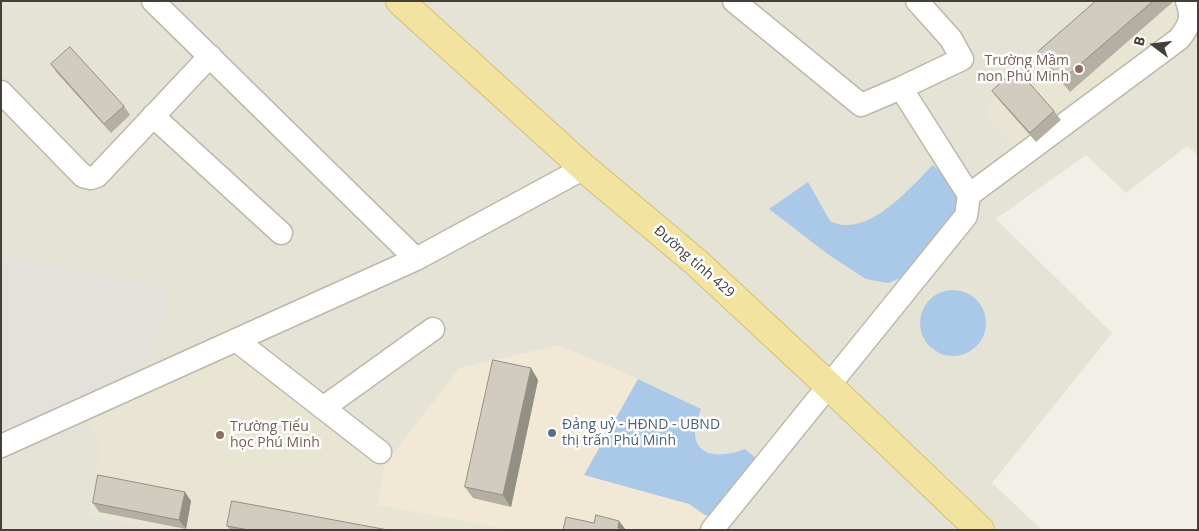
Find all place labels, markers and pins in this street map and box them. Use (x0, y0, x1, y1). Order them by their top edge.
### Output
place label: Trường Mầm non Phú Minh (977, 53, 1069, 85)
marker: Trường Mầm non Phú Minh (1073, 63, 1085, 75)
place label: Đảng uỷ - HĐND - UBND thị trấn Phú Minh (562, 417, 720, 450)
place label: Trường Tiểu học Phú Minh (230, 419, 320, 452)
marker: Đảng uỷ - HĐND - UBND thị trấn Phú Minh (546, 427, 558, 439)
marker: Trường Tiểu học Phú Minh (214, 429, 226, 441)

